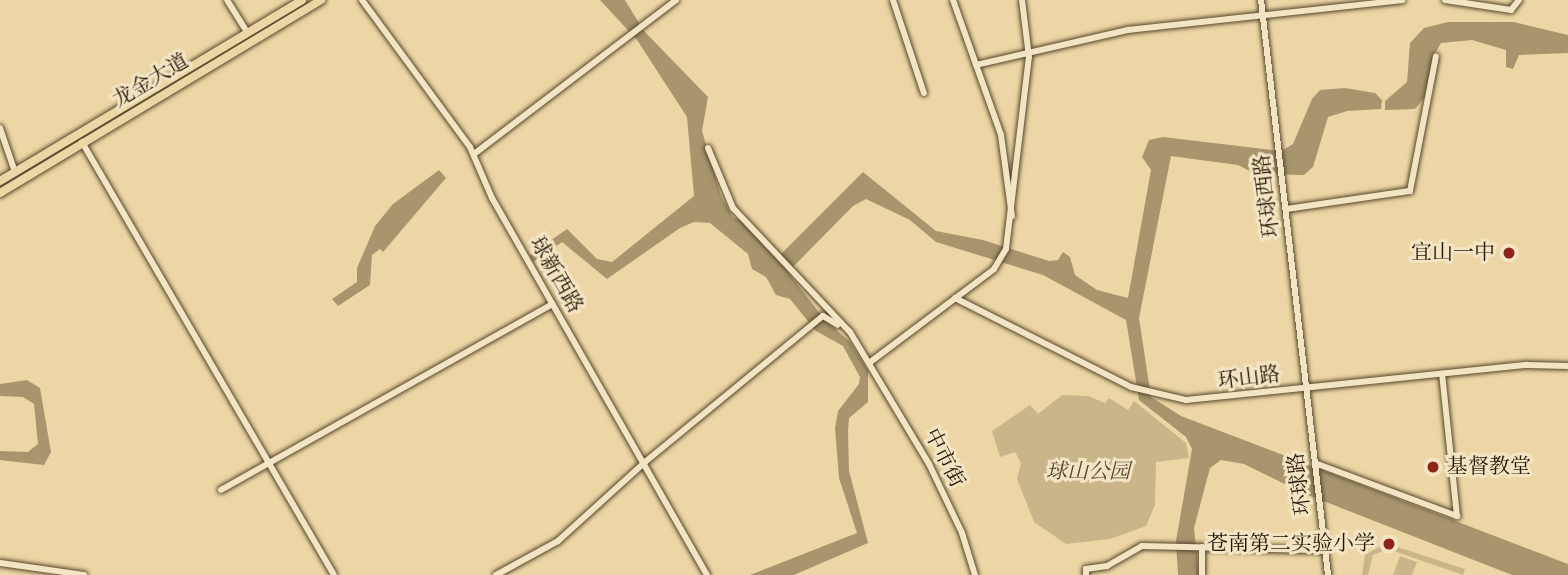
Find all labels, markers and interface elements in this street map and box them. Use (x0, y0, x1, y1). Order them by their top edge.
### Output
street label: 龙金大道 (109, 49, 193, 113)
street label: 环球西路 (1249, 153, 1285, 239)
street label: 球新西路 (524, 232, 588, 318)
place label: 宜山一中 (1411, 240, 1495, 266)
marker: 宜山一中 (1501, 245, 1517, 261)
street label: 环山路 (1216, 362, 1282, 394)
street label: 中市街 (918, 424, 970, 492)
street label: 环球路 (1284, 451, 1316, 517)
place label: 基督教堂 (1447, 454, 1531, 480)
park label: 球山公园 (1046, 459, 1130, 485)
marker: 基督教堂 (1425, 459, 1441, 475)
place label: 苍南第二实验小学 (1207, 531, 1375, 557)
marker: 苍南第二实验小学 (1381, 536, 1397, 552)

